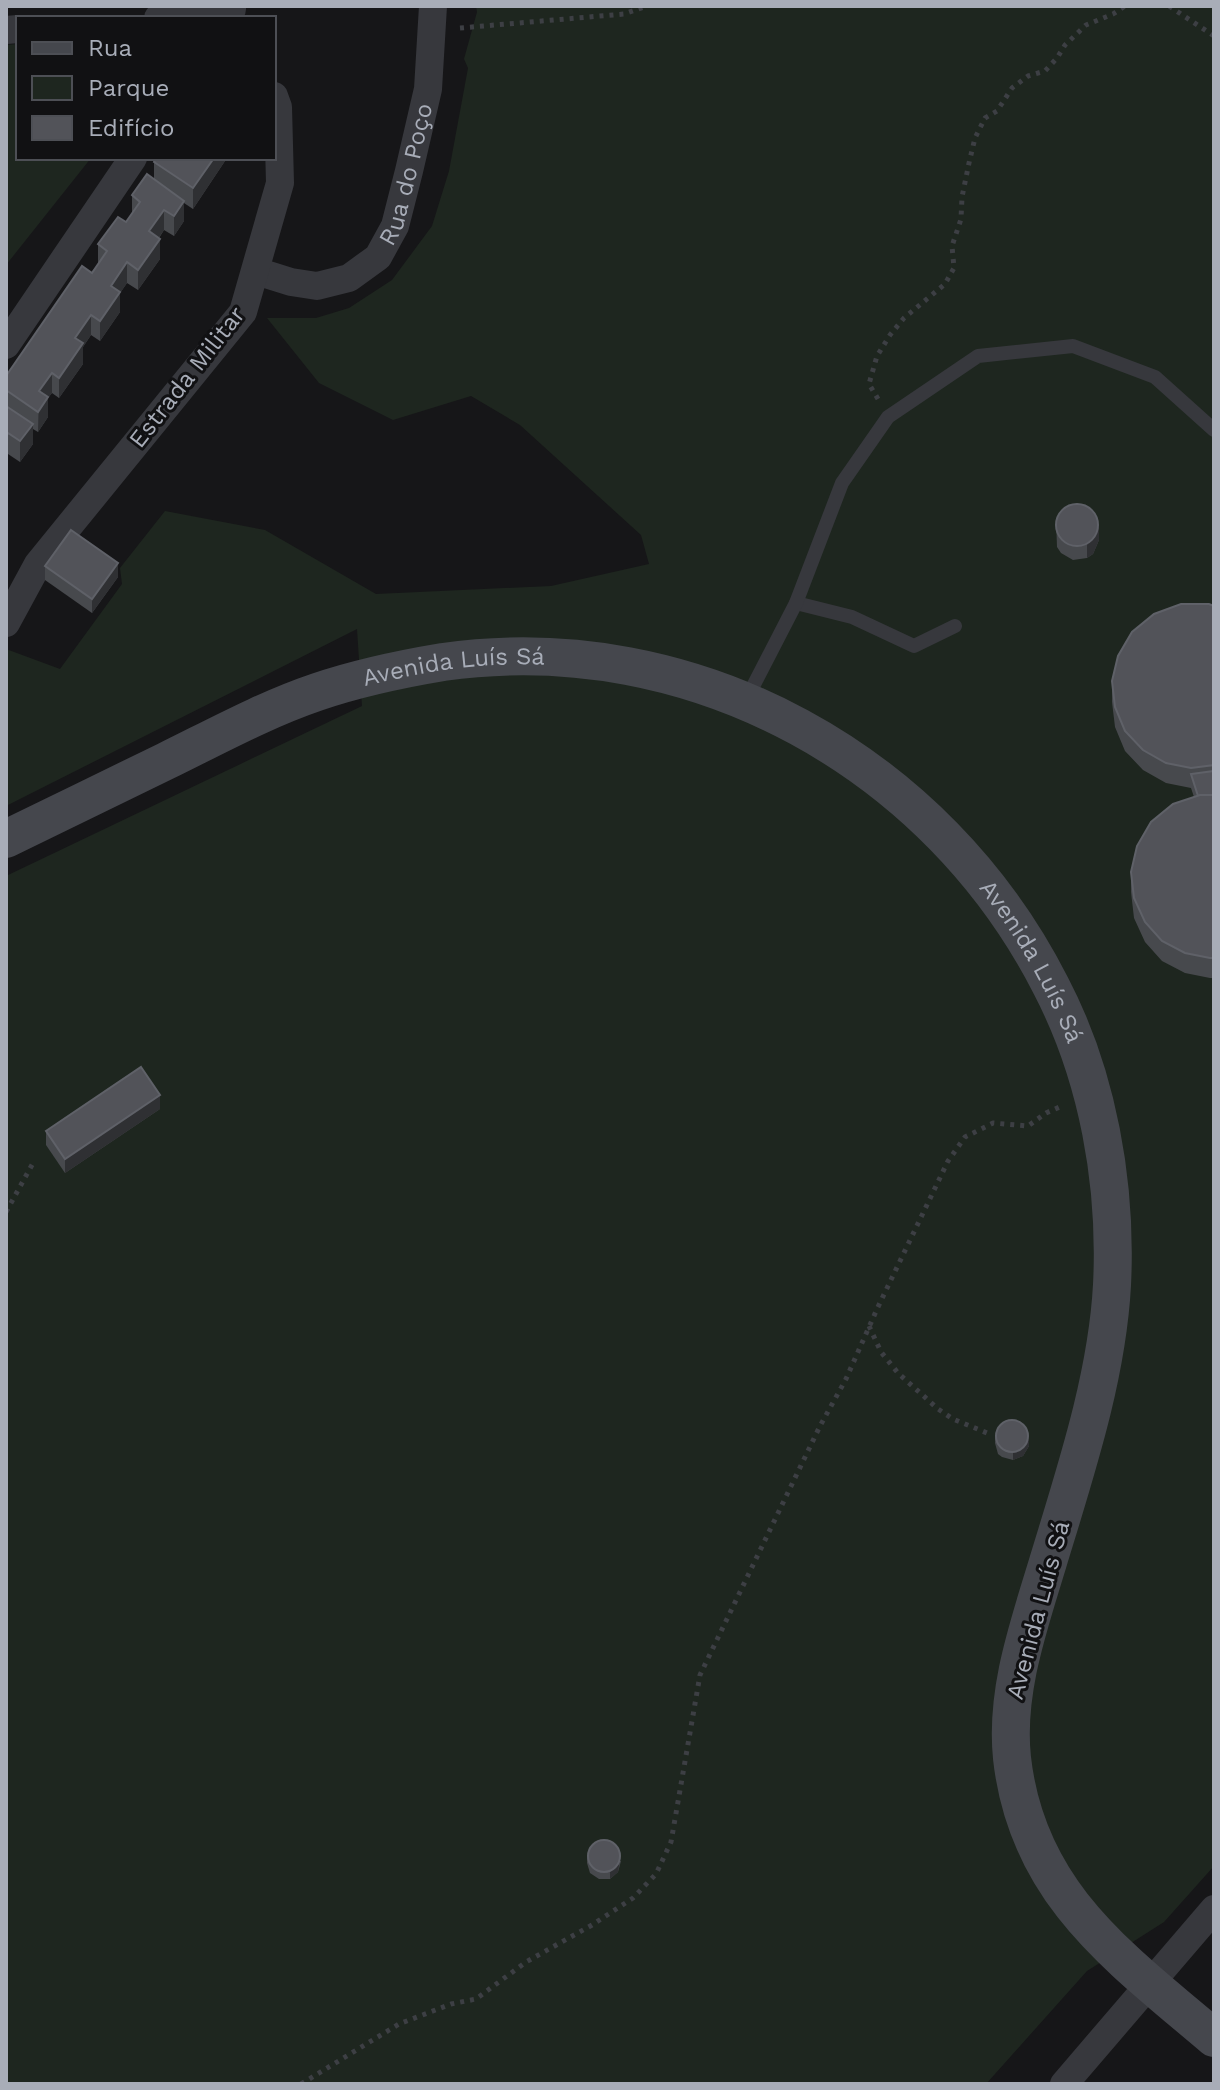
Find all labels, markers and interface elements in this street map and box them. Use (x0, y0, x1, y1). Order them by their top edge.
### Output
legend (16, 16, 276, 160)
text: Rua (88, 34, 132, 62)
text: Parque (88, 74, 169, 102)
street label: Rua do Poço (373, 100, 438, 250)
text: Edifício (88, 114, 174, 142)
street label: Estrada Militar (123, 301, 251, 453)
street label: Avenida Luís Sá (360, 642, 545, 692)
street label: Avenida Luís Sá (974, 874, 1089, 1047)
street label: Avenida Luís Sá (1001, 1518, 1075, 1702)

